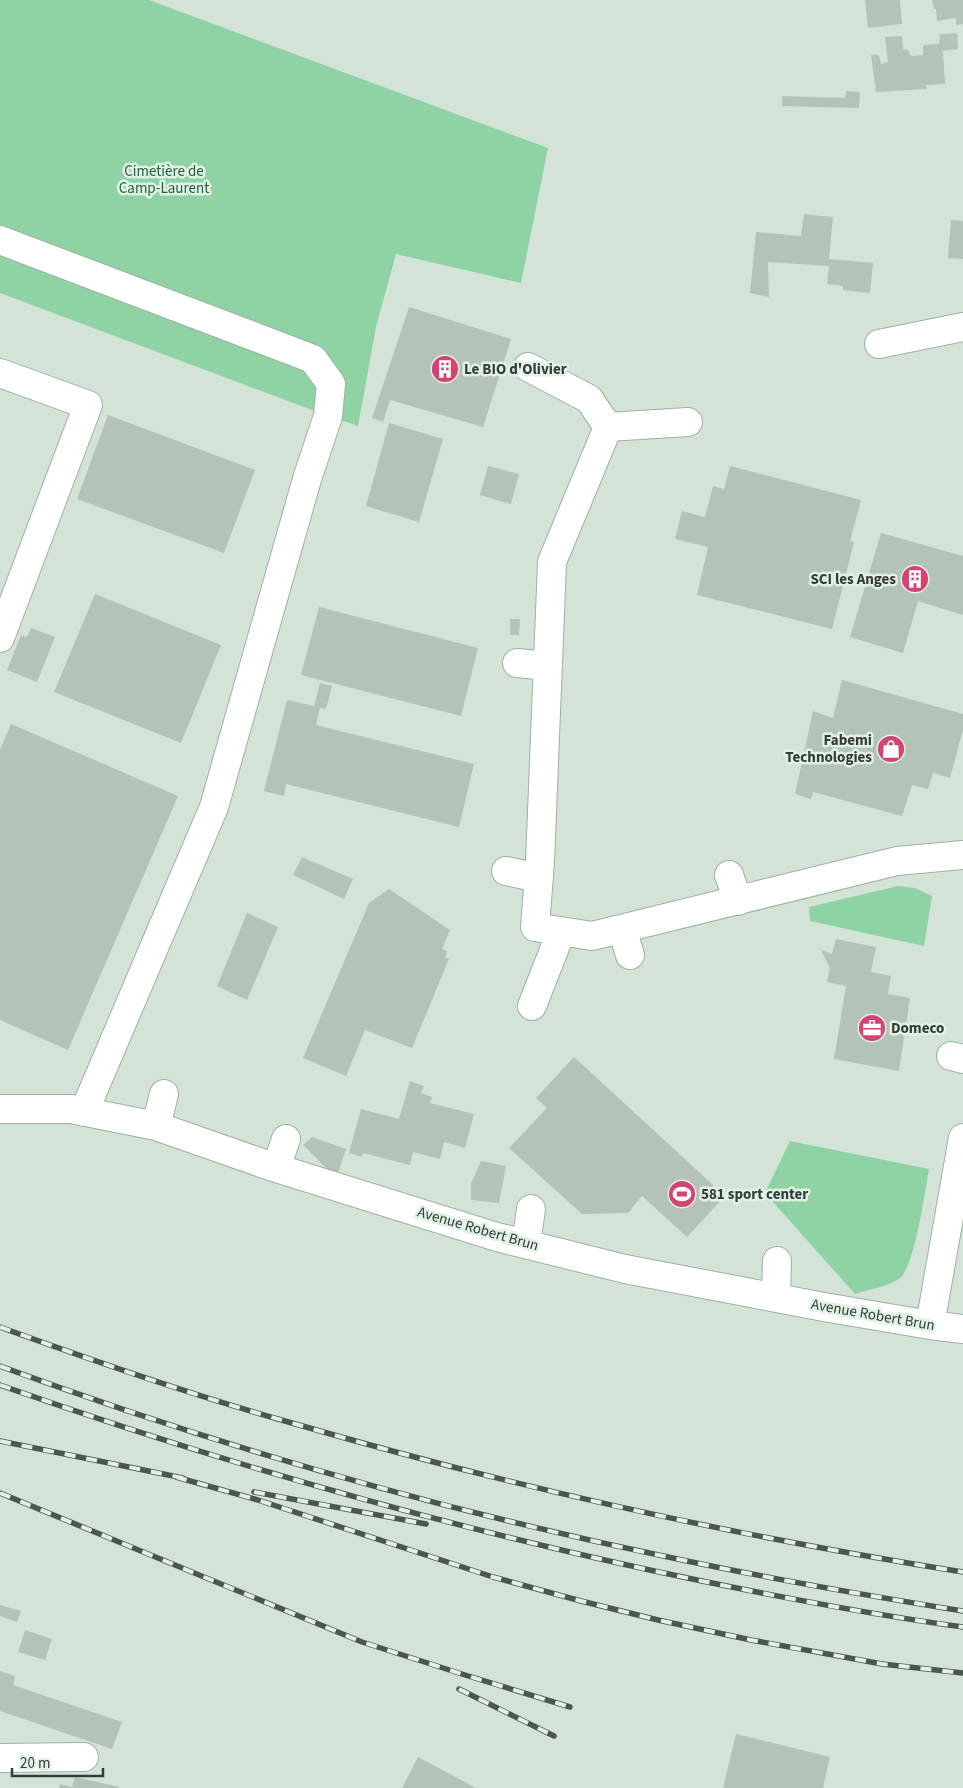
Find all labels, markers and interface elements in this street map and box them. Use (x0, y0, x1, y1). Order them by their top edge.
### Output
park label: Cimetière de Camp-Laurent (119, 161, 209, 199)
building icon: Le BIO d'Olivier (430, 354, 460, 384)
place label: Le BIO d'Olivier (464, 359, 567, 380)
building icon: SCI les Anges (900, 564, 930, 594)
place label: SCI les Anges (810, 569, 896, 590)
place label: Fabemi Technologies (785, 730, 872, 768)
shop icon: Fabemi Technologies (876, 734, 906, 764)
office icon: Domeco (857, 1013, 887, 1043)
place label: Domeco (891, 1018, 944, 1039)
sports icon: 581 sport center (667, 1179, 697, 1209)
place label: 581 sport center (701, 1184, 808, 1205)
street label: Avenue Robert Brun (415, 1202, 541, 1256)
street label: Avenue Robert Brun (810, 1294, 936, 1336)
scale bar (12, 1746, 104, 1778)
text: 20 m (20, 1753, 50, 1774)

